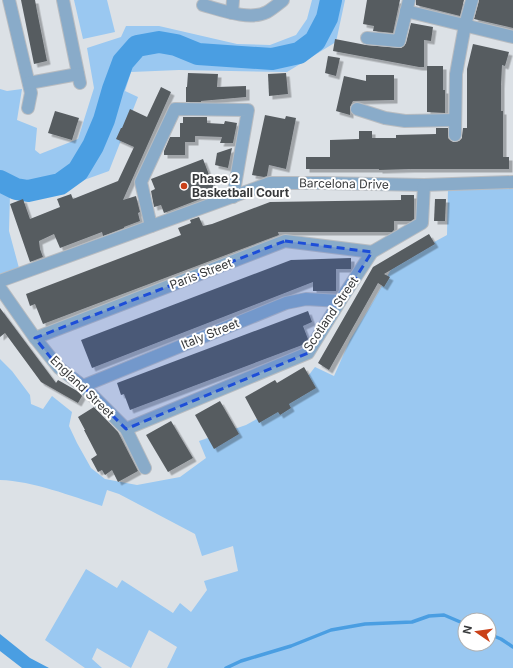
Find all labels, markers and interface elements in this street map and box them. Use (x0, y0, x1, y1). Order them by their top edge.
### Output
place label: Phase 2 Basketball Court (192, 171, 290, 200)
street label: Barcelona Drive (299, 175, 389, 192)
marker: Phase 2 Basketball Court (179, 181, 189, 191)
street label: Paris Street (168, 255, 234, 292)
street label: Scotland Street (300, 273, 361, 354)
street label: Italy Street (179, 315, 241, 352)
street label: England Street (47, 352, 117, 421)
north arrow (457, 612, 497, 652)
text: N (459, 624, 475, 635)

